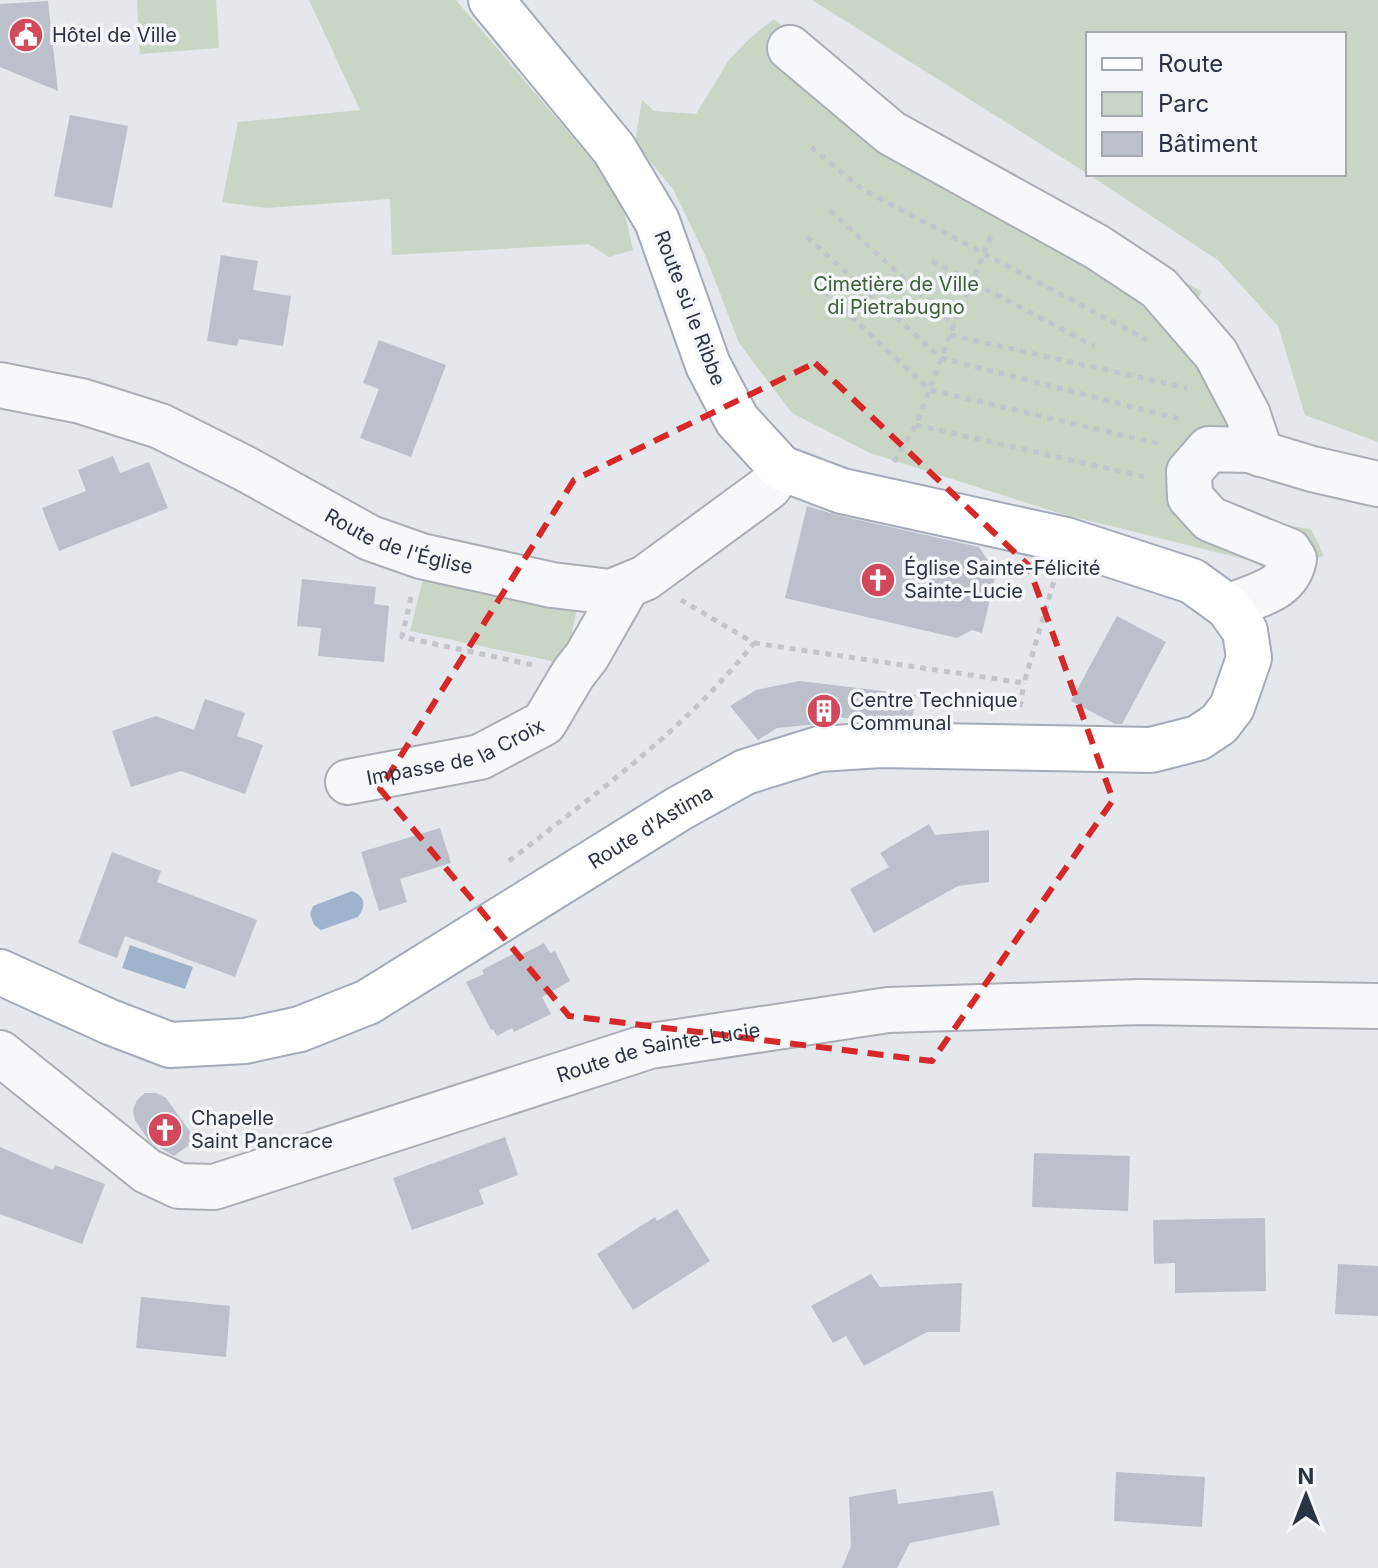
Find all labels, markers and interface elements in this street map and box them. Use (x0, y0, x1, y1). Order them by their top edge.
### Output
public building icon: Hôtel de Ville (7, 16, 45, 54)
place label: Hôtel de Ville (52, 23, 177, 47)
legend (1086, 32, 1346, 176)
text: Route (1158, 49, 1223, 78)
text: Parc (1158, 89, 1209, 118)
text: Bâtiment (1158, 129, 1258, 158)
street label: Route sù le Ribbe (649, 227, 731, 389)
park label: Cimetière de Ville di Pietrabugno (813, 272, 979, 319)
street label: Route de l'Église (321, 503, 475, 579)
place label: Église Sainte-Félicité Sainte-Lucie (904, 555, 1100, 603)
church icon: Église Sainte-Félicité Sainte-Lucie (859, 561, 897, 599)
place label: Centre Technique Communal (850, 688, 1018, 735)
building icon: Centre Technique Communal (805, 692, 843, 730)
street label: Impasse de la Croix (365, 713, 548, 790)
street label: Route d'Astima (584, 780, 717, 874)
street label: Route de Sainte-Lucie (554, 1018, 762, 1087)
place label: Chapelle Saint Pancrace (191, 1106, 333, 1153)
church icon: Chapelle Saint Pancrace (146, 1111, 184, 1149)
north arrow (1266, 1456, 1346, 1536)
text: N (1298, 1463, 1314, 1489)

